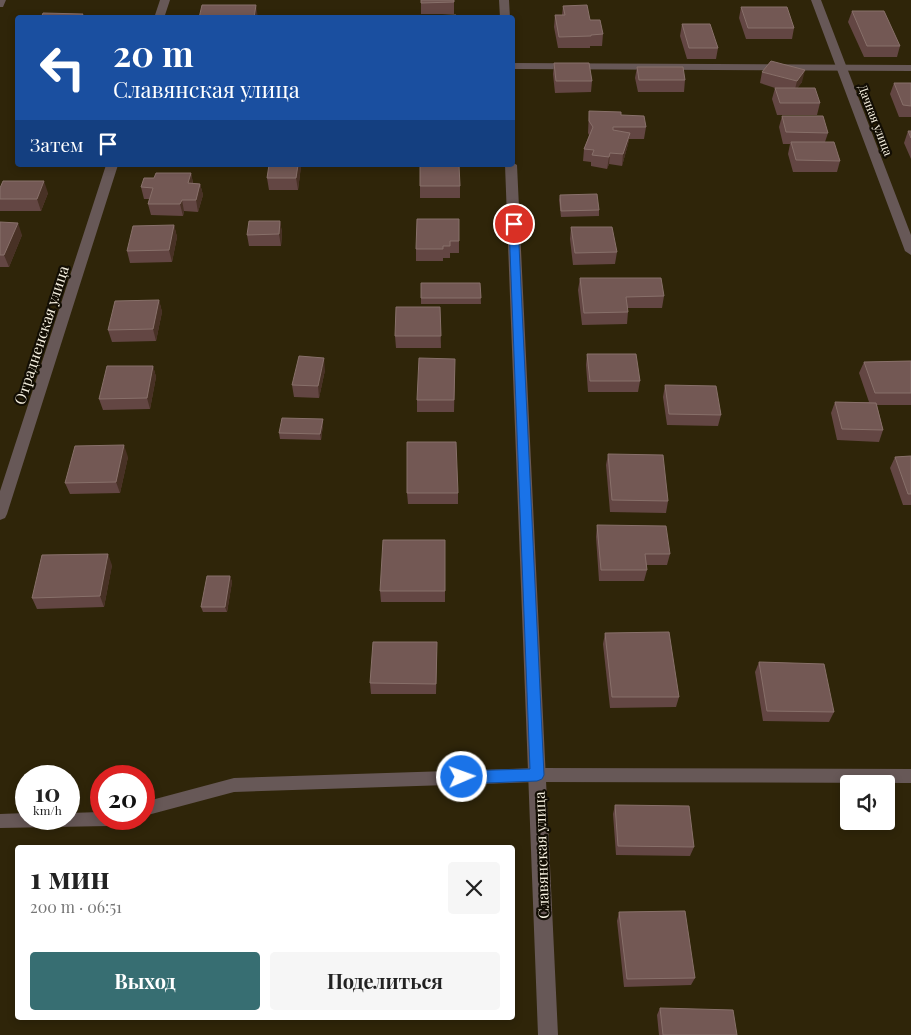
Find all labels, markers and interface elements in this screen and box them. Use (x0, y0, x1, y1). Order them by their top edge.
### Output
text: 20 m (113, 29, 194, 76)
icon: left (30, 35, 95, 100)
text: Славянская улица (113, 74, 300, 104)
street label: Дачная улица (855, 82, 897, 158)
icon: arrive (94, 130, 122, 158)
text: Затем (30, 131, 84, 157)
pin (493, 203, 535, 245)
icon: arrive (500, 210, 528, 238)
street label: Отрадненская улица (9, 262, 73, 407)
position arrow (435, 750, 487, 802)
speed limit sign: 20 (90, 765, 155, 830)
text: 10 (35, 775, 60, 808)
map controls (840, 775, 895, 830)
button: sound (840, 775, 895, 830)
street label: Славянская улица (529, 791, 553, 919)
text: km/h (33, 802, 62, 818)
text: 1 мин (30, 857, 110, 897)
button: close (448, 862, 500, 914)
text: 200 m · 06:51 (30, 896, 122, 917)
button: Выход (30, 952, 260, 1010)
button: Поделиться (270, 952, 500, 1010)

